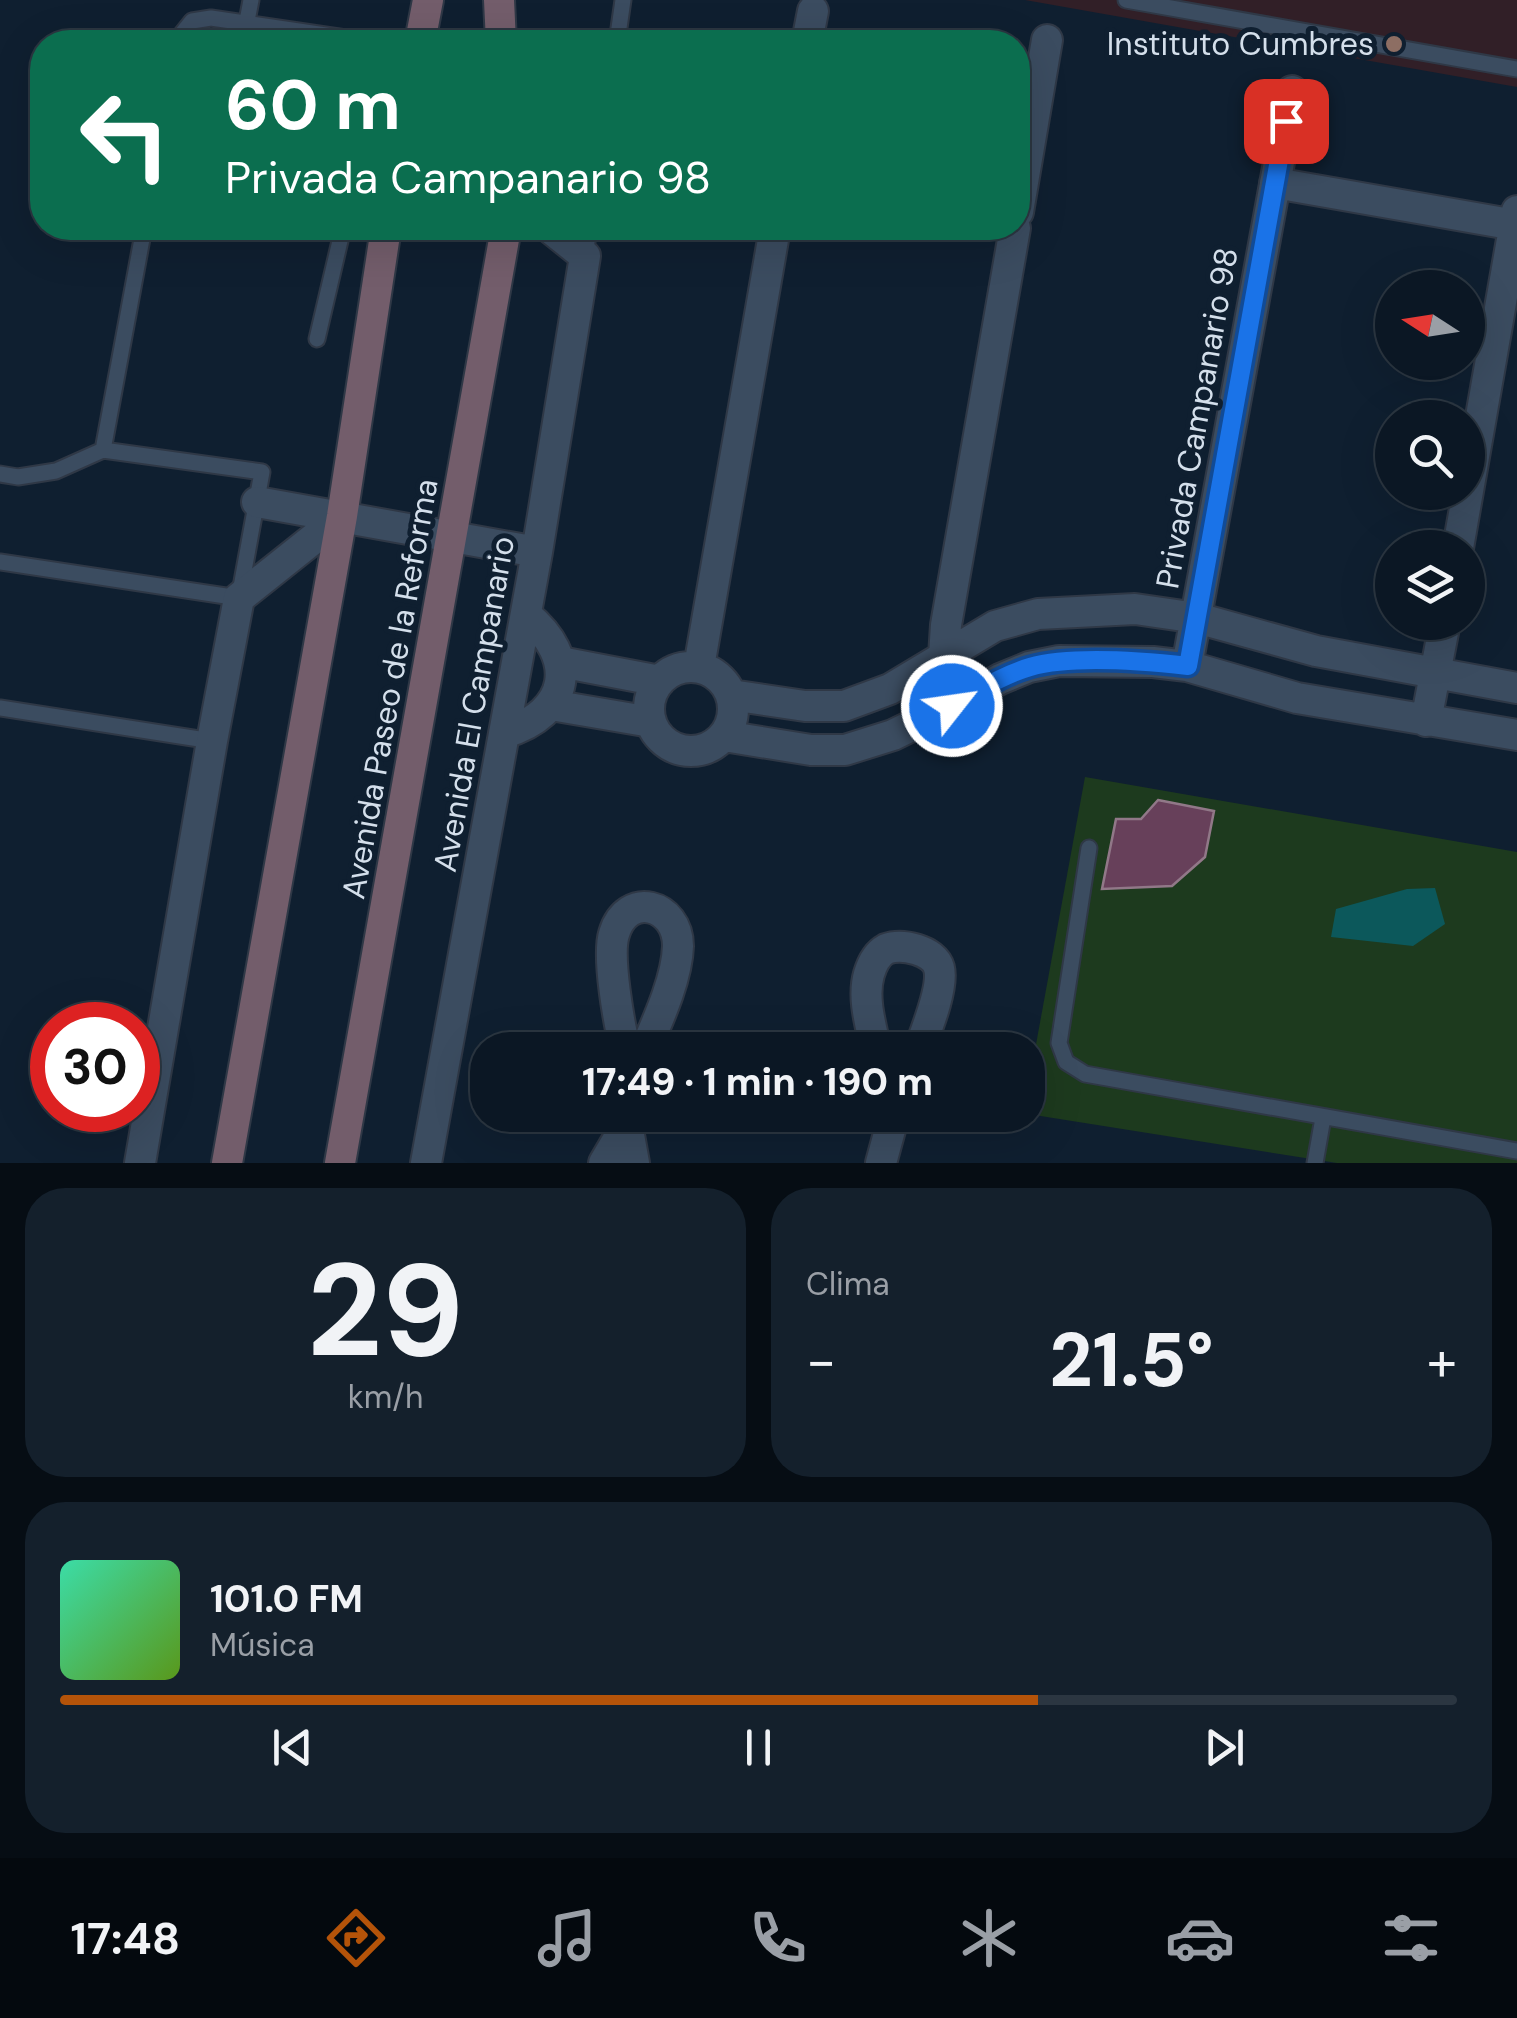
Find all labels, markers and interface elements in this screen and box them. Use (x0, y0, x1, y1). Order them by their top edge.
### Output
place label: Instituto Cumbres (1107, 23, 1374, 65)
marker: Instituto Cumbres (1383, 33, 1405, 55)
text: 60 m (225, 60, 401, 151)
icon: left (60, 70, 190, 200)
pin (1244, 79, 1329, 164)
icon: arrive (1259, 94, 1314, 149)
text: Privada Campanario 98 (225, 148, 711, 207)
street label: Privada Campanario 98 (1146, 244, 1248, 592)
north arrow (1375, 270, 1485, 380)
map controls (1375, 270, 1485, 640)
button: search (1375, 400, 1485, 510)
street label: Avenida Paseo de la Reforma (332, 476, 448, 902)
button: layers (1375, 530, 1485, 640)
street label: Avenida El Campanario (424, 533, 524, 875)
position arrow (900, 654, 1004, 758)
speed limit sign: 30 (30, 1002, 160, 1132)
text: 17:49 · 1 min · 190 m (582, 1057, 933, 1107)
text: 29 (307, 1226, 464, 1395)
text: Clima (806, 1263, 890, 1305)
text: 21.5° (1049, 1312, 1214, 1409)
text: − (806, 1325, 836, 1397)
text: + (1427, 1325, 1457, 1397)
text: km/h (348, 1376, 423, 1418)
text: 101.0 FM (210, 1574, 363, 1624)
text: Música (210, 1624, 315, 1666)
icon: previous (265, 1720, 320, 1775)
icon: pause (731, 1720, 786, 1775)
icon: next (1197, 1720, 1252, 1775)
icon: directions (321, 1903, 391, 1973)
icon: music (532, 1903, 602, 1973)
icon: phone (743, 1903, 813, 1973)
icon: climate (954, 1903, 1024, 1973)
icon: car (1165, 1903, 1235, 1973)
icon: filters (1376, 1903, 1446, 1973)
text: 17:48 (71, 1909, 180, 1968)

